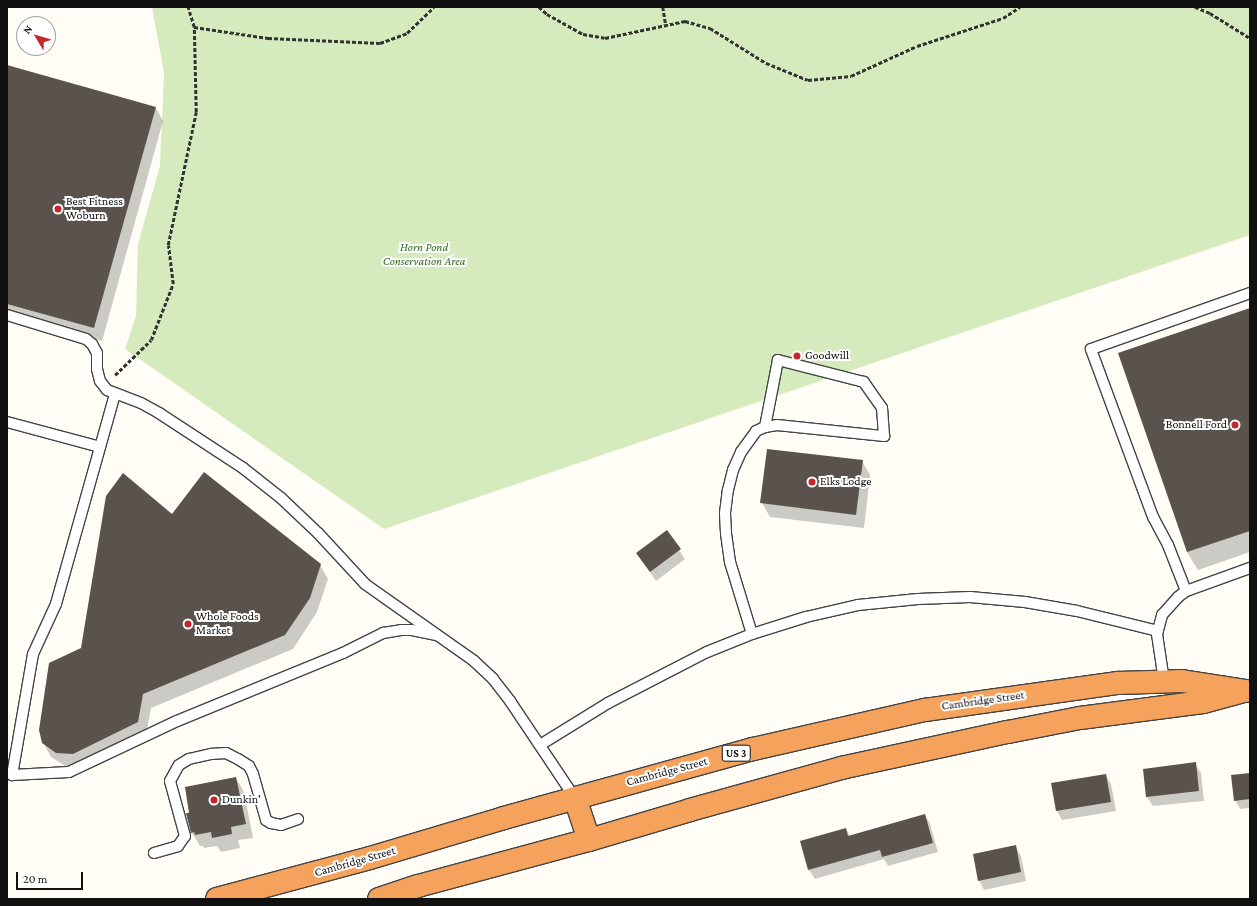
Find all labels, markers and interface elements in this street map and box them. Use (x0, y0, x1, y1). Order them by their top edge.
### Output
north arrow (16, 16, 56, 56)
text: N (20, 23, 34, 36)
place label: Best Fitness Woburn (66, 195, 123, 223)
marker: Best Fitness Woburn (53, 204, 63, 214)
park label: Horn Pond Conservation Area (383, 241, 465, 269)
place label: Goodwill (805, 349, 849, 363)
marker: Goodwill (792, 351, 802, 361)
place label: Bonnell Ford (1166, 418, 1227, 432)
marker: Bonnell Ford (1230, 420, 1240, 430)
place label: Elks Lodge (820, 475, 872, 489)
marker: Elks Lodge (807, 477, 817, 487)
place label: Whole Foods Market (196, 610, 259, 638)
marker: Whole Foods Market (183, 619, 193, 629)
street label: Cambridge Street (941, 688, 1025, 714)
road number: US 3 (721, 744, 751, 762)
street label: Cambridge Street (625, 754, 709, 790)
place label: Dunkin' (222, 793, 261, 807)
marker: Dunkin' (209, 795, 219, 805)
street label: Cambridge Street (313, 844, 397, 880)
scale bar (18, 864, 85, 890)
text: 20 m (23, 872, 47, 886)

